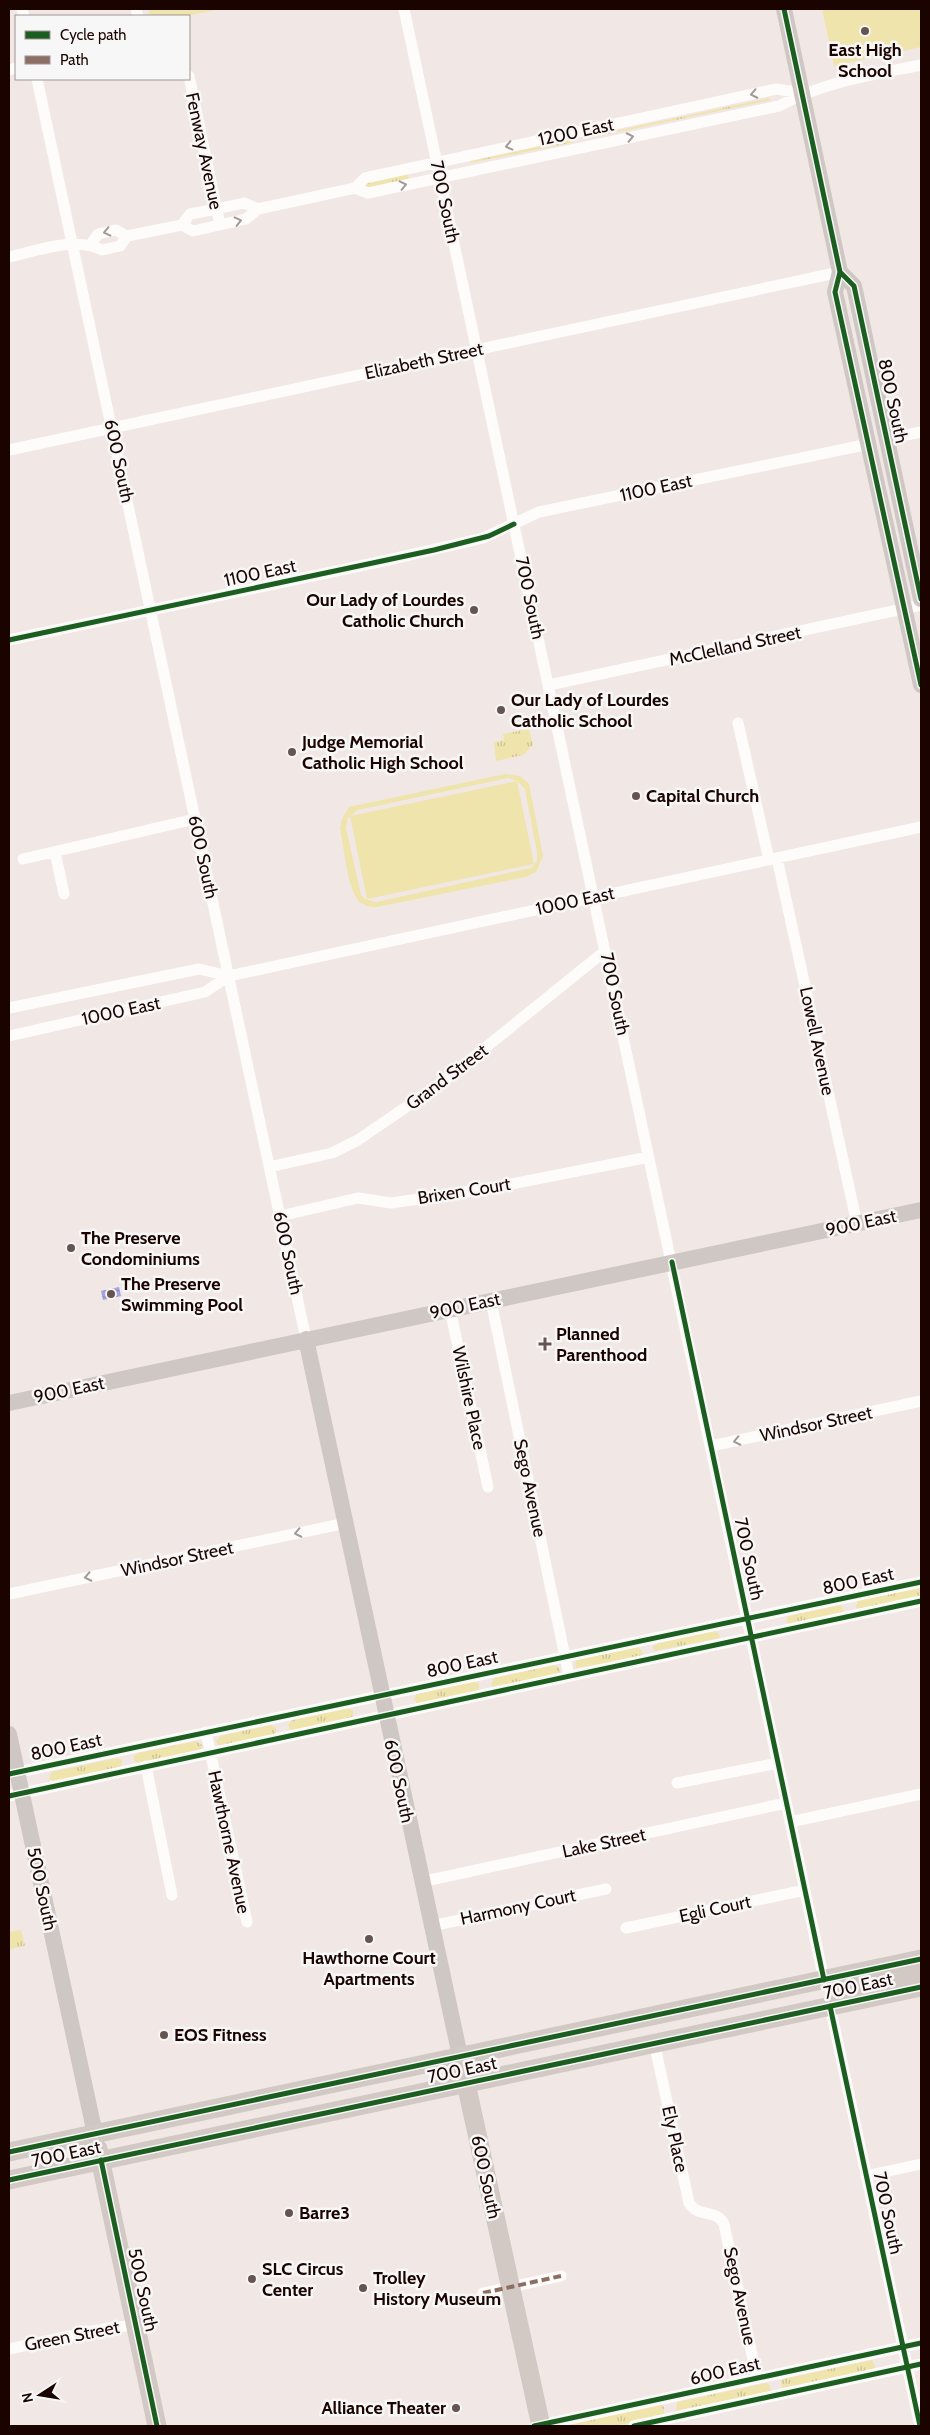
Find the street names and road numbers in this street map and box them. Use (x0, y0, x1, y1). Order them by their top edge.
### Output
street label: Fenway Avenue (181, 90, 227, 212)
street label: 1200 East (536, 113, 616, 151)
street label: 700 South (426, 159, 464, 245)
street label: Elizabeth Street (363, 338, 485, 384)
street label: 800 South (873, 357, 913, 445)
street label: 600 South (99, 417, 139, 505)
street label: 1100 East (618, 470, 694, 506)
street label: 1100 East (222, 555, 298, 591)
street label: 700 South (511, 555, 549, 641)
street label: McClelland Street (667, 621, 803, 671)
street label: 600 South (183, 813, 223, 901)
street label: 1000 East (534, 882, 616, 920)
street label: 700 South (596, 951, 634, 1037)
street label: Lowell Avenue (795, 985, 839, 1097)
street label: 1000 East (80, 992, 162, 1030)
street label: Grand Street (402, 1039, 492, 1115)
street label: Brixen Court (416, 1173, 512, 1209)
street label: 900 East (824, 1205, 898, 1241)
street label: 600 South (268, 1209, 308, 1297)
street label: 900 East (428, 1288, 502, 1324)
street label: Wilshire Place (447, 1344, 491, 1452)
street label: 900 East (32, 1372, 106, 1408)
street label: Windsor Street (758, 1401, 874, 1447)
street label: Sego Avenue (509, 1437, 551, 1539)
street label: 700 South (730, 1516, 768, 1602)
street label: Windsor Street (119, 1536, 235, 1582)
street label: 800 East (820, 1563, 896, 1599)
street label: 800 East (424, 1646, 500, 1682)
street label: 800 East (28, 1729, 104, 1765)
street label: 600 South (379, 1737, 419, 1825)
street label: Hawthorne Avenue (203, 1768, 255, 1916)
street label: Lake Street (560, 1823, 648, 1863)
street label: 500 South (22, 1845, 62, 1933)
street label: Harmony Court (458, 1884, 578, 1930)
street label: Egli Court (677, 1891, 753, 1927)
street label: 700 East (821, 1968, 895, 2004)
street label: 700 East (425, 2052, 499, 2088)
street label: Ely Place (657, 2104, 693, 2174)
street label: 600 South (466, 2133, 506, 2221)
street label: 700 East (29, 2136, 103, 2172)
street label: 700 South (869, 2170, 907, 2256)
street label: Sego Avenue (719, 2245, 761, 2347)
street label: 500 South (123, 2246, 163, 2334)
street label: Green Street (23, 2316, 121, 2356)
street label: 600 East (688, 2352, 762, 2390)

